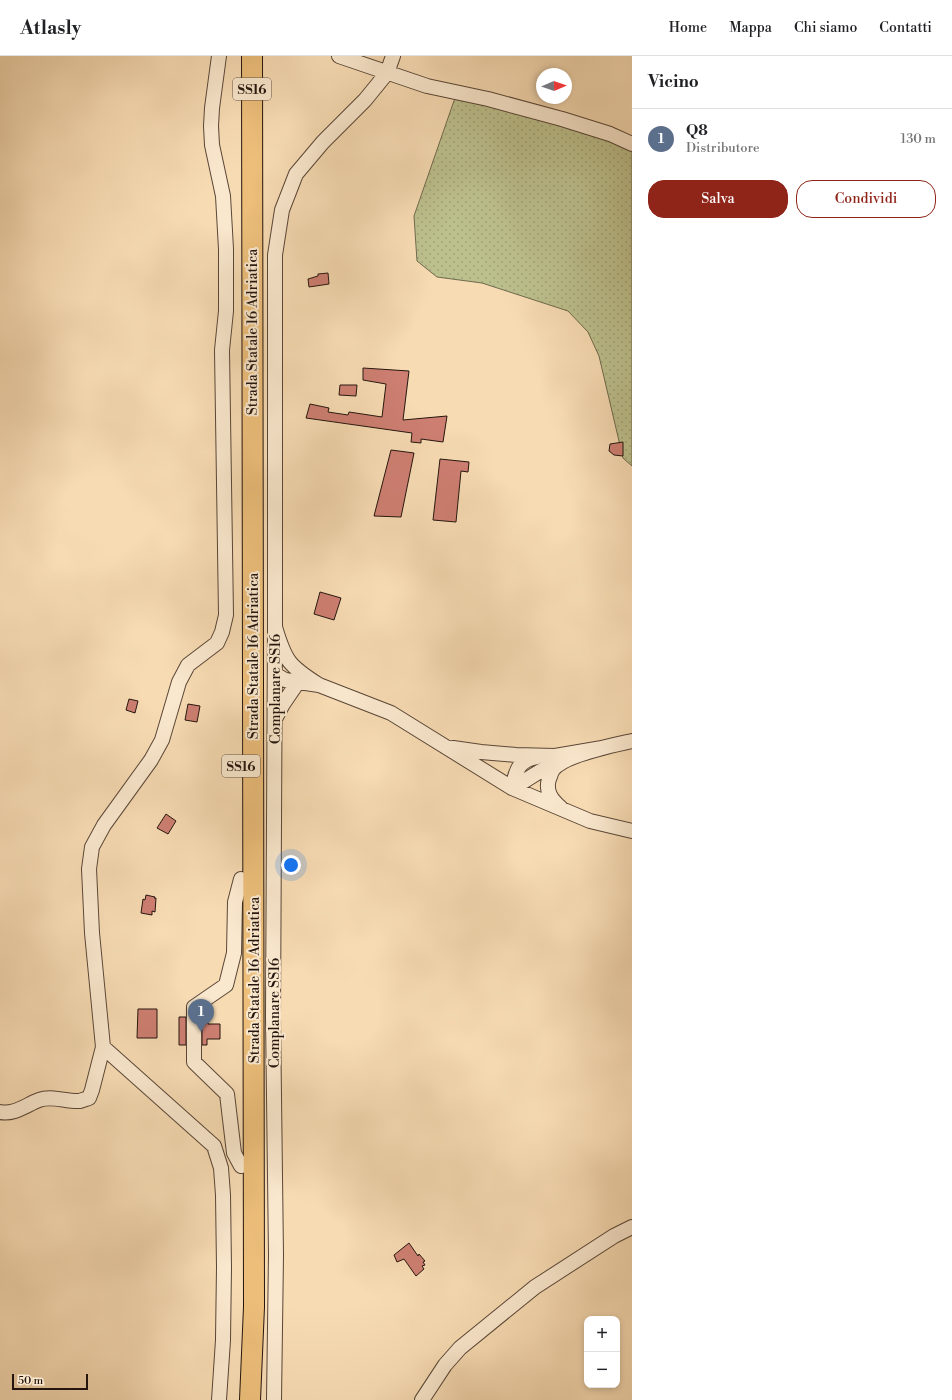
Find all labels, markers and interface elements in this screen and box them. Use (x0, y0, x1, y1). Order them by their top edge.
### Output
text: Atlasly (20, 16, 81, 40)
text: Home (669, 19, 707, 37)
text: Mappa (729, 19, 772, 37)
text: Chi siamo (794, 19, 857, 37)
text: Contatti (879, 19, 932, 37)
north arrow (536, 68, 572, 104)
text: Vicino (648, 71, 699, 93)
road number: SS16 (233, 78, 271, 100)
text: Q8 (686, 121, 708, 140)
text: 1 (658, 131, 664, 147)
text: 130 m (901, 131, 936, 147)
text: Distributore (686, 140, 760, 156)
button: Salva (648, 180, 788, 218)
button: Condividi (796, 180, 936, 218)
street label: Strada Statale 16 Adriatica (244, 248, 262, 415)
street label: Strada Statale 16 Adriatica (245, 572, 263, 739)
street label: Complanare SS16 (267, 633, 285, 744)
road number: SS16 (222, 755, 260, 777)
your location (281, 855, 301, 875)
street label: Strada Statale 16 Adriatica (246, 896, 264, 1063)
street label: Complanare SS16 (266, 957, 284, 1068)
pin: 1 (188, 999, 214, 1032)
map controls (584, 1316, 620, 1388)
button: + (584, 1316, 620, 1352)
button: − (584, 1352, 620, 1388)
scale bar (12, 1372, 88, 1391)
text: 50 m (18, 1374, 43, 1388)

